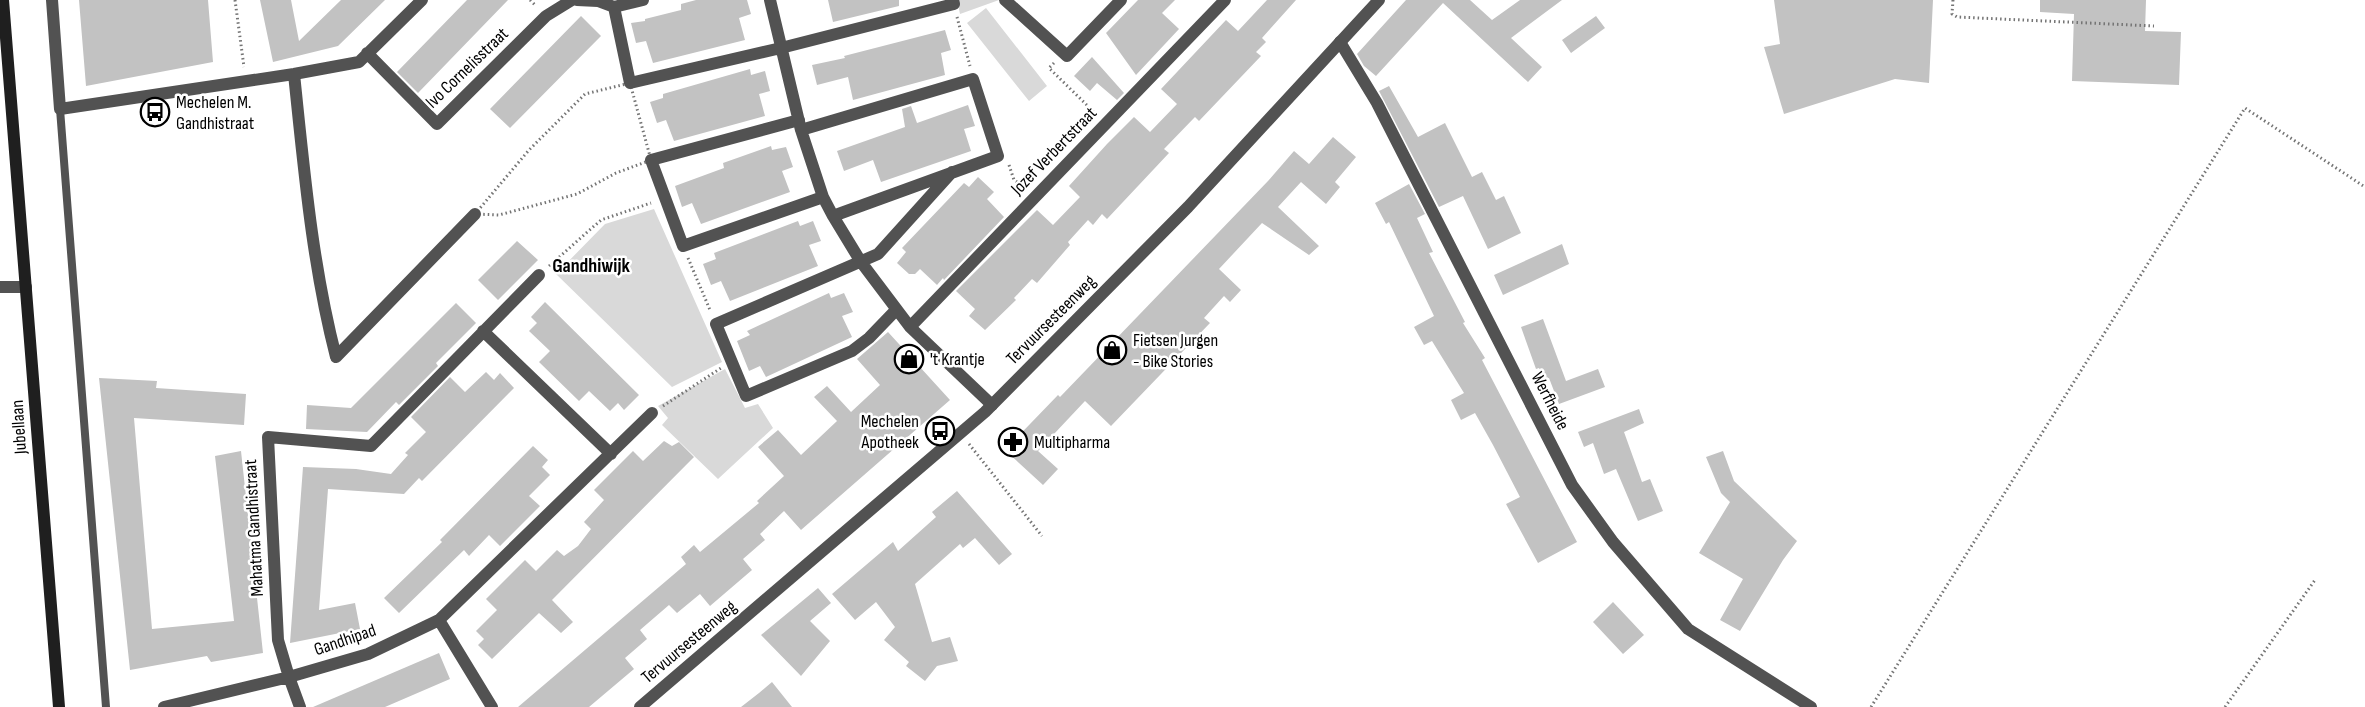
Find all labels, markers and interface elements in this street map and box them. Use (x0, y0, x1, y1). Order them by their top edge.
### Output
street label: Ivo Cornelisstraat (421, 23, 513, 113)
place label: Mechelen M. Gandhistraat (176, 92, 255, 134)
bus stop icon: Mechelen M. Gandhistraat (139, 96, 171, 128)
street label: Jozef Verbertstraat (1006, 102, 1102, 200)
district label: Gandhiwijk (552, 254, 630, 278)
street label: Tervuursesteenweg (1002, 271, 1100, 369)
place label: Fietsen Jurgen - Bike Stories (1133, 330, 1218, 372)
shop icon: Fietsen Jurgen - Bike Stories (1096, 334, 1128, 366)
shop icon: 't Krantje (893, 343, 925, 375)
place label: 't Krantje (930, 349, 985, 370)
street label: Werfheide (1527, 368, 1573, 434)
street label: Jubellaan (7, 399, 31, 456)
place label: Mechelen Apotheek (860, 411, 919, 453)
bus stop icon: Mechelen Apotheek (924, 415, 956, 447)
pharmacy icon: Multipharma (997, 426, 1029, 458)
place label: Multipharma (1034, 432, 1110, 453)
street label: Mahatma Gandhistraat (240, 458, 268, 597)
street label: Tervuursesteenweg (637, 596, 741, 688)
street label: Gandhipad (311, 620, 379, 660)

